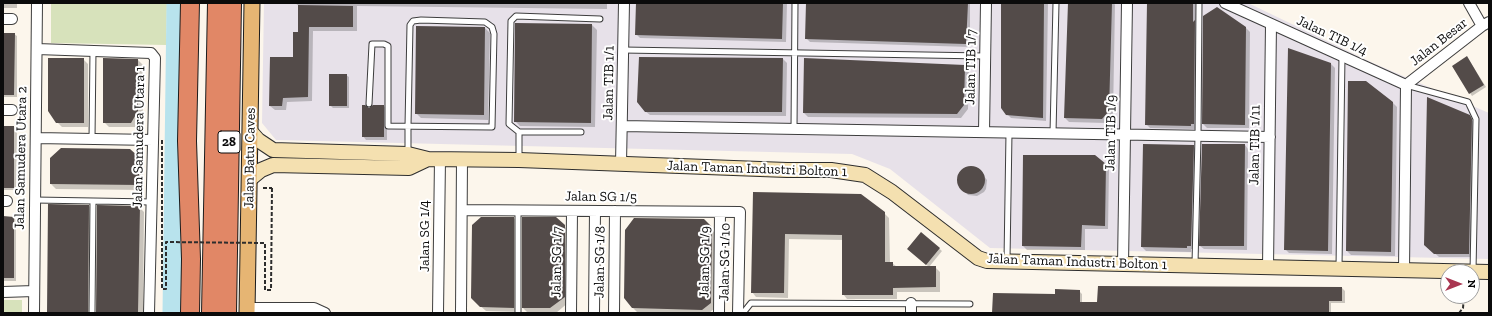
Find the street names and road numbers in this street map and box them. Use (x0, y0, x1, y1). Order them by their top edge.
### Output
street label: Jalan TIB 1/4 (1294, 12, 1370, 60)
street label: Jalan Besar (1407, 14, 1471, 70)
street label: Jalan TIB 1/7 (962, 29, 980, 105)
street label: Jalan TIB 1/1 (600, 45, 618, 121)
street label: Jalan Samudera Utara 1 (129, 66, 149, 208)
street label: Jalan Samudera Utara 2 (11, 86, 31, 230)
street label: Jalan TIB 1/9 (1102, 95, 1120, 171)
street label: Jalan TIB 1/11 (1246, 105, 1264, 185)
street label: Jalan Batu Caves (241, 107, 259, 209)
road number: 28 (218, 131, 240, 153)
street label: Jalan Taman Industri Bolton 1 (667, 157, 847, 181)
street label: Jalan SG 1/5 (565, 188, 637, 206)
street label: Jalan SG 1/4 (417, 200, 433, 272)
street label: Jalan SG 1/10 (716, 223, 734, 301)
street label: Jalan SG 1/7 (548, 226, 566, 298)
street label: Jalan SG 1/8 (591, 226, 609, 298)
street label: Jalan SG 1/9 (696, 226, 714, 298)
street label: Jalan Taman Industri Bolton 1 (987, 250, 1167, 274)

